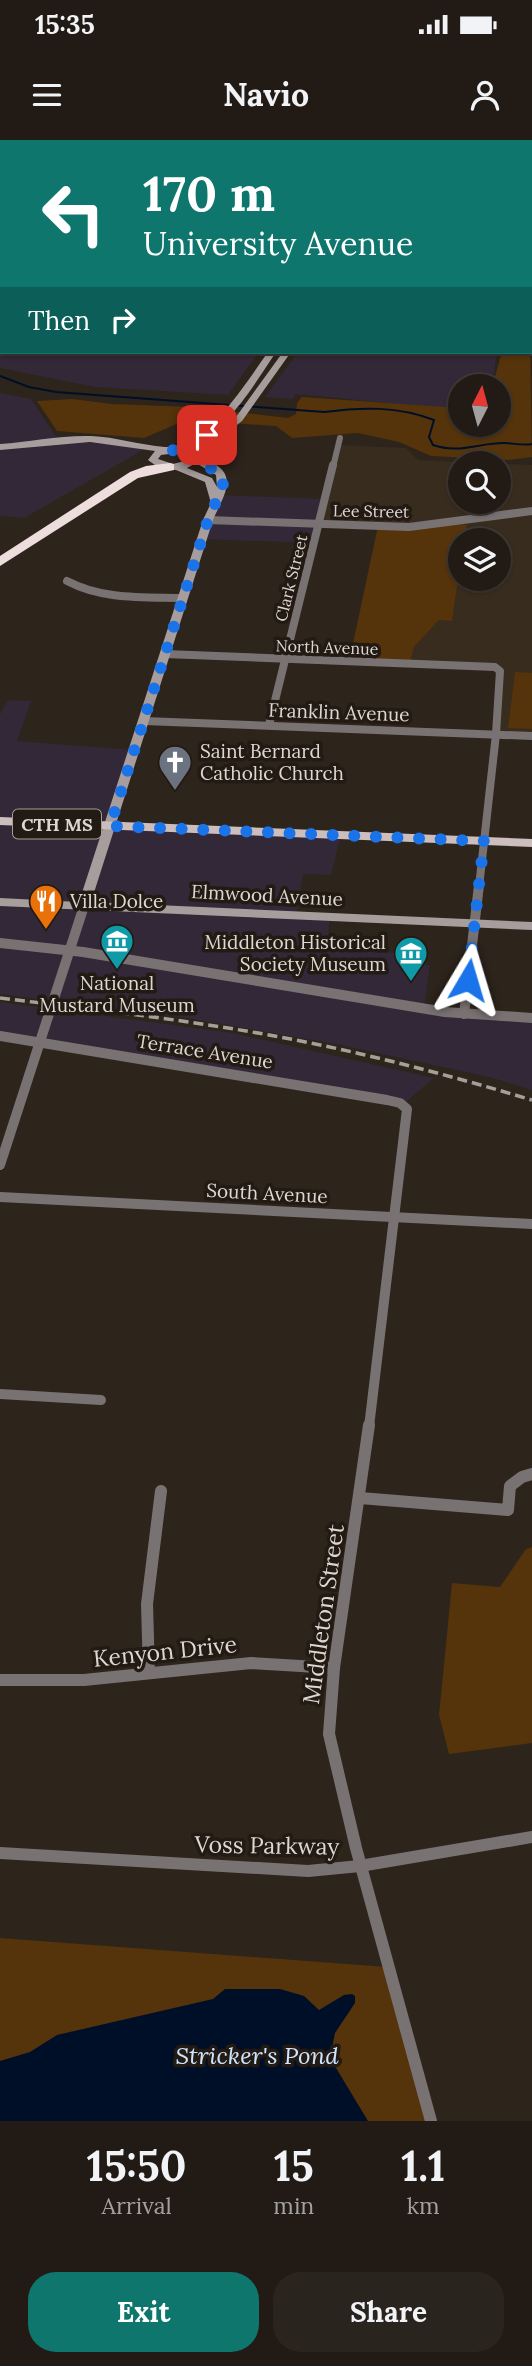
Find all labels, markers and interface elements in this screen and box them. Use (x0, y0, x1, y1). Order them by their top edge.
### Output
text: 15:35 (35, 8, 95, 41)
text: Navio (223, 74, 309, 115)
icon: menu (28, 76, 66, 114)
icon: person (466, 76, 504, 114)
text: 170 m (143, 162, 275, 224)
icon: left (28, 168, 119, 259)
text: University Avenue (143, 223, 413, 264)
icon: right (104, 301, 142, 339)
text: Then (28, 304, 90, 337)
north arrow (448, 374, 511, 438)
map controls (448, 374, 511, 591)
pin (177, 405, 237, 465)
icon: arrive (188, 416, 226, 454)
button: search (448, 451, 511, 514)
street label: Lee Street (333, 500, 410, 522)
button: layers (448, 528, 511, 591)
street label: Clark Street (271, 532, 312, 624)
street label: North Avenue (275, 635, 379, 659)
street label: Franklin Avenue (268, 698, 410, 726)
place label: Saint Bernard Catholic Church (200, 739, 344, 785)
church icon: Saint Bernard Catholic Church (156, 743, 194, 792)
road number: CTH MS (13, 810, 101, 838)
street label: Elmwood Avenue (190, 879, 344, 911)
restaurant icon: Villa Dolce (27, 882, 65, 931)
place label: Villa Dolce (69, 889, 163, 913)
museum icon: National Mustard Museum (98, 922, 136, 971)
place label: Middleton Historical Society Museum (204, 930, 386, 976)
museum icon: Middleton Historical Society Museum (392, 934, 430, 983)
position arrow (431, 943, 505, 1017)
place label: National Mustard Museum (39, 971, 195, 1017)
street label: Terrace Avenue (135, 1028, 275, 1074)
street label: South Avenue (206, 1178, 328, 1208)
street label: Middleton Street (296, 1522, 350, 1706)
street label: Kenyon Drive (92, 1629, 238, 1673)
street label: Voss Parkway (193, 1829, 340, 1861)
water label: Stricker's Pond (175, 2040, 339, 2071)
text: 15:50 (87, 2139, 186, 2193)
text: 15 (274, 2139, 314, 2193)
text: 1.1 (401, 2139, 445, 2193)
text: Arrival (102, 2191, 172, 2220)
text: min (273, 2191, 314, 2220)
text: km (407, 2191, 440, 2220)
button: Exit (28, 2272, 259, 2352)
button: Share (273, 2272, 504, 2352)

